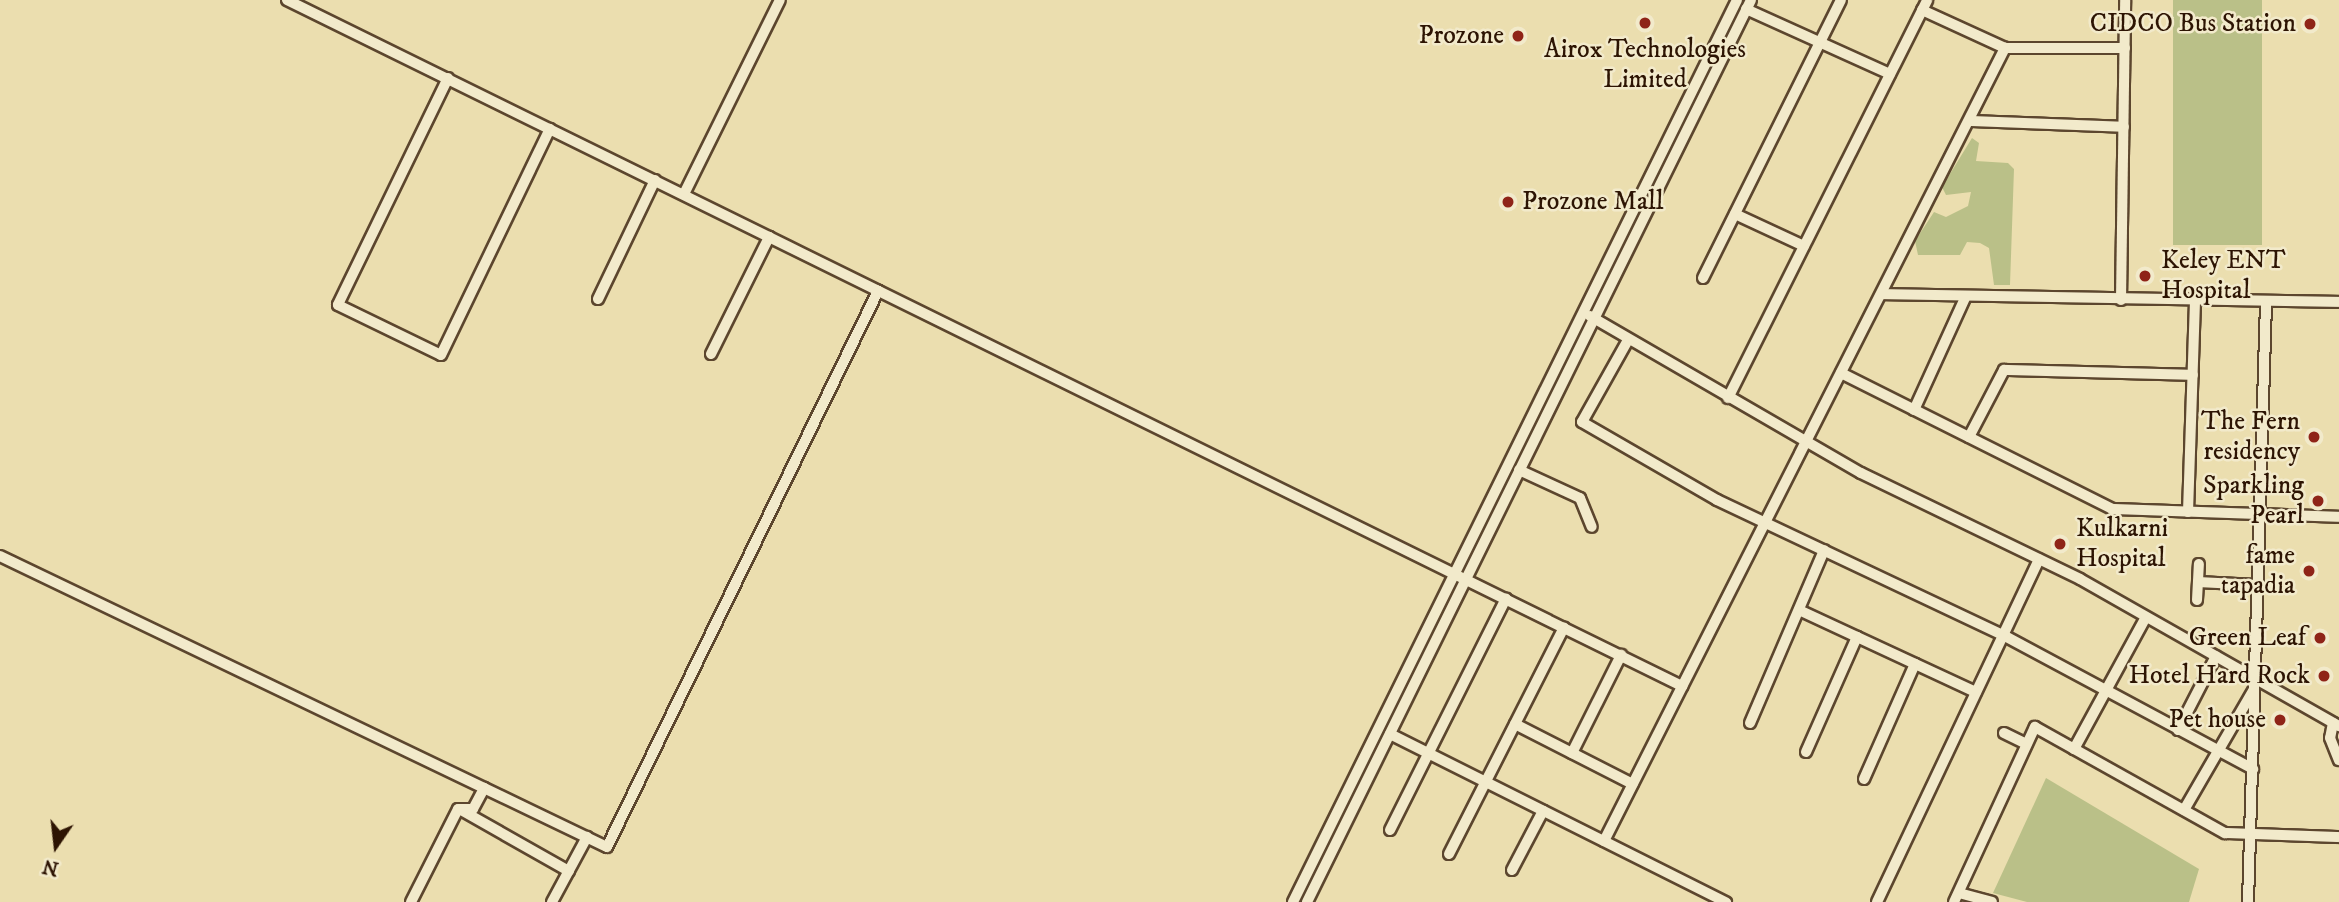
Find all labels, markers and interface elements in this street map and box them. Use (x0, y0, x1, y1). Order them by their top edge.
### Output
place label: CIDCO Bus Station (2090, 8, 2296, 40)
marker: Airox Technologies Limited (1637, 15, 1653, 31)
marker: CIDCO Bus Station (2302, 16, 2318, 32)
place label: Prozone (1418, 20, 1504, 52)
marker: Prozone (1510, 28, 1526, 44)
place label: Airox Technologies Limited (1544, 34, 1746, 96)
place label: Prozone Mall (1522, 186, 1664, 218)
marker: Prozone Mall (1500, 194, 1516, 210)
place label: Keley ENT Hospital (2161, 245, 2286, 306)
marker: Keley ENT Hospital (2135, 266, 2155, 286)
place label: The Fern residency (2201, 406, 2300, 467)
marker: The Fern residency (2306, 429, 2322, 445)
place label: Sparkling Pearl (2203, 470, 2304, 532)
marker: Sparkling Pearl (2310, 493, 2326, 509)
place label: Kulkarni Hospital (2076, 513, 2168, 574)
marker: Kulkarni Hospital (2050, 534, 2070, 554)
place label: fame tapadia (2221, 540, 2295, 602)
marker: fame tapadia (2301, 563, 2317, 579)
place label: Green Leaf (2189, 622, 2306, 654)
marker: Green Leaf (2312, 630, 2328, 646)
place label: Hotel Hard Rock (2129, 660, 2310, 692)
marker: Hotel Hard Rock (2316, 668, 2332, 684)
place label: Pet house (2168, 704, 2266, 736)
marker: Pet house (2272, 712, 2288, 728)
north arrow (21, 811, 91, 881)
text: N (40, 854, 61, 880)

